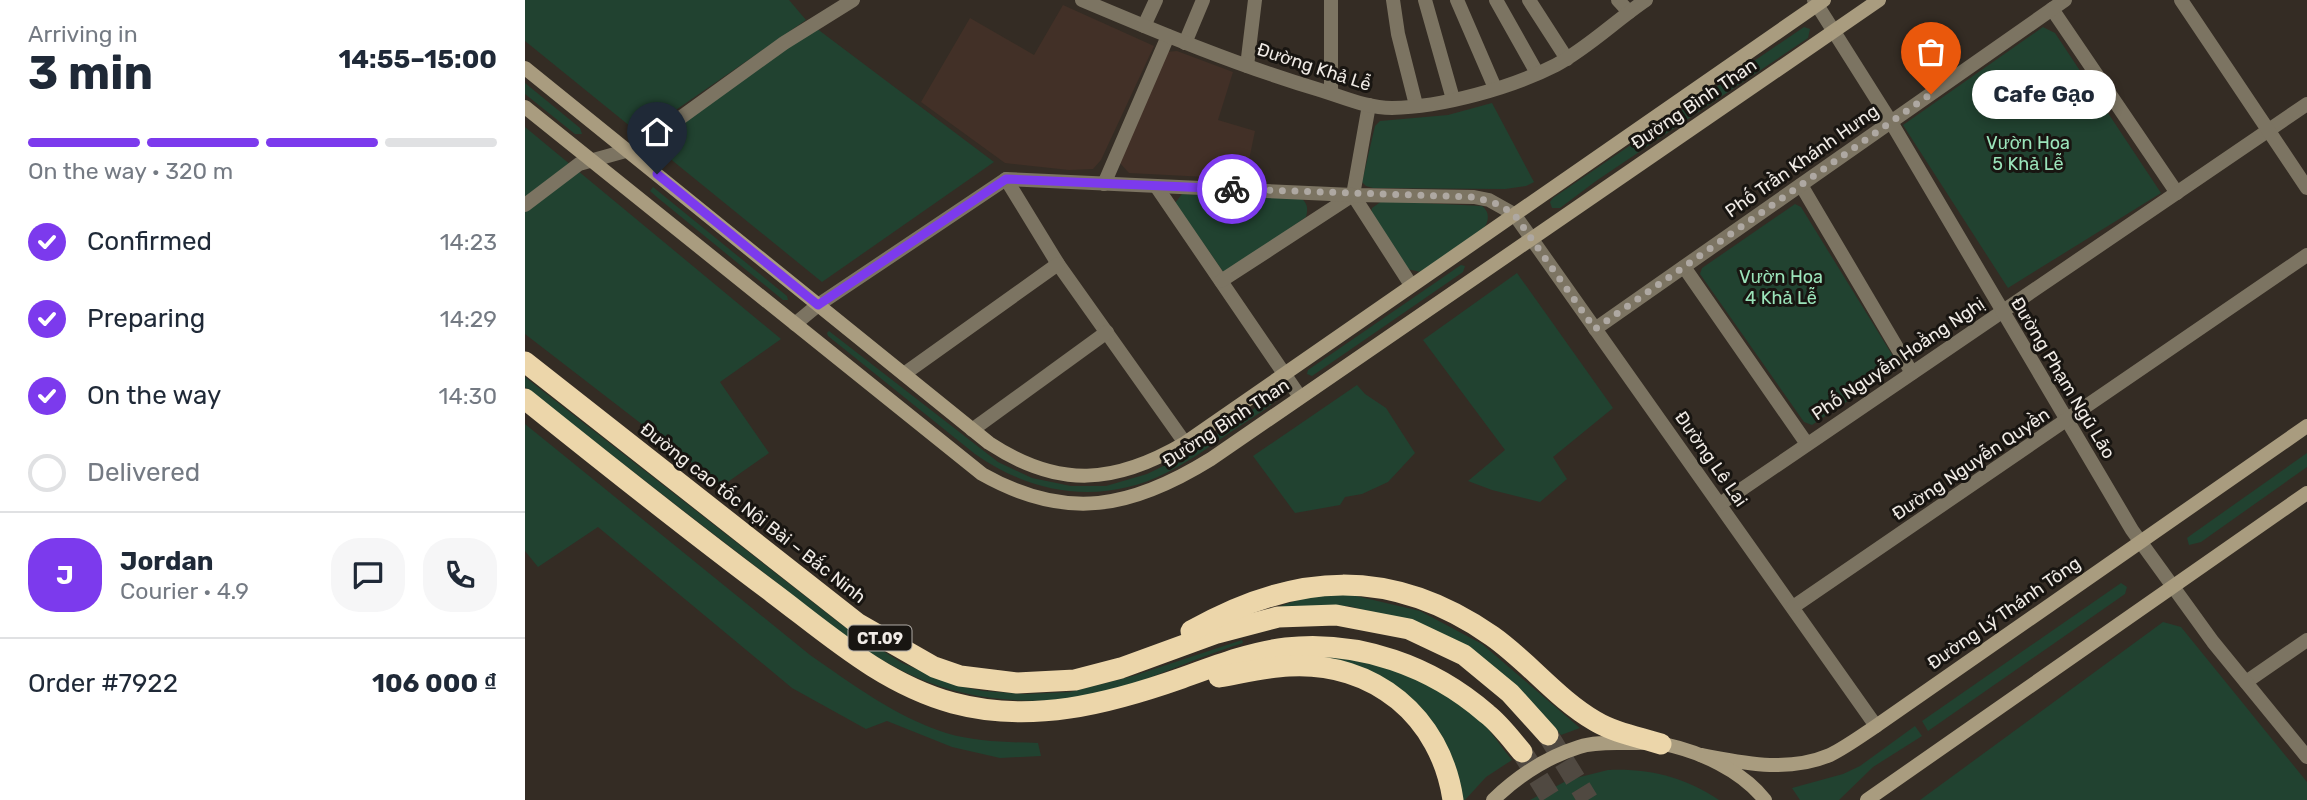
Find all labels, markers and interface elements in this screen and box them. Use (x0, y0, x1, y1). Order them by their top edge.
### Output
text: Arriving in (28, 20, 138, 48)
pin (1901, 22, 1961, 94)
icon: bag (1912, 33, 1950, 71)
street label: Đường Khả Lễ (1254, 37, 1374, 96)
text: 14:55–15:00 (338, 44, 497, 75)
text: 3 min (28, 46, 153, 101)
street label: Đường Bình Than (1627, 54, 1761, 154)
callout: Cafe Gạo (1973, 70, 2117, 119)
text: Cafe Gạo (1993, 80, 2095, 108)
street label: Phố Trần Khánh Hưng (1721, 99, 1883, 222)
pin (627, 102, 687, 174)
icon: home (638, 113, 676, 151)
park label: Vườn Hoa 5 Khả Lễ (1986, 132, 2070, 175)
courier (1197, 154, 1267, 224)
text: On the way · 320 m (28, 157, 233, 185)
icon: bike (1213, 170, 1251, 208)
icon: check (28, 223, 66, 261)
text: Confirmed (87, 226, 212, 257)
text: 14:23 (440, 228, 497, 256)
park label: Vườn Hoa 4 Khả Lễ (1739, 266, 1823, 309)
street label: Phố Nguyễn Hoằng Nghị (1807, 292, 1989, 425)
street label: Đường Phạm Ngũ Lão (2006, 293, 2120, 463)
icon: check (28, 300, 66, 338)
text: Preparing (87, 303, 205, 334)
text: 14:29 (440, 305, 497, 333)
street label: Đường Bình Than (1159, 374, 1293, 472)
icon: check (28, 377, 66, 415)
text: On the way (87, 380, 221, 411)
text: 14:30 (439, 382, 497, 410)
street label: Đường Nguyễn Quyền (1888, 402, 2054, 525)
street label: Đường Lê Lai (1670, 407, 1752, 511)
street label: Đường cao tốc Nội Bài – Bắc Ninh (636, 417, 871, 608)
text: Delivered (87, 457, 200, 488)
button: chat (331, 538, 405, 612)
button: phone (423, 538, 497, 612)
text: Jordan (120, 546, 213, 577)
street label: Đường Lý Thánh Tông (1923, 552, 2085, 674)
text: J (56, 560, 74, 591)
text: Courier · 4.9 (120, 577, 249, 605)
road number: CT.09 (849, 625, 911, 650)
text: Order #7922 (28, 668, 178, 699)
text: 106 000 ₫ (372, 668, 497, 699)

